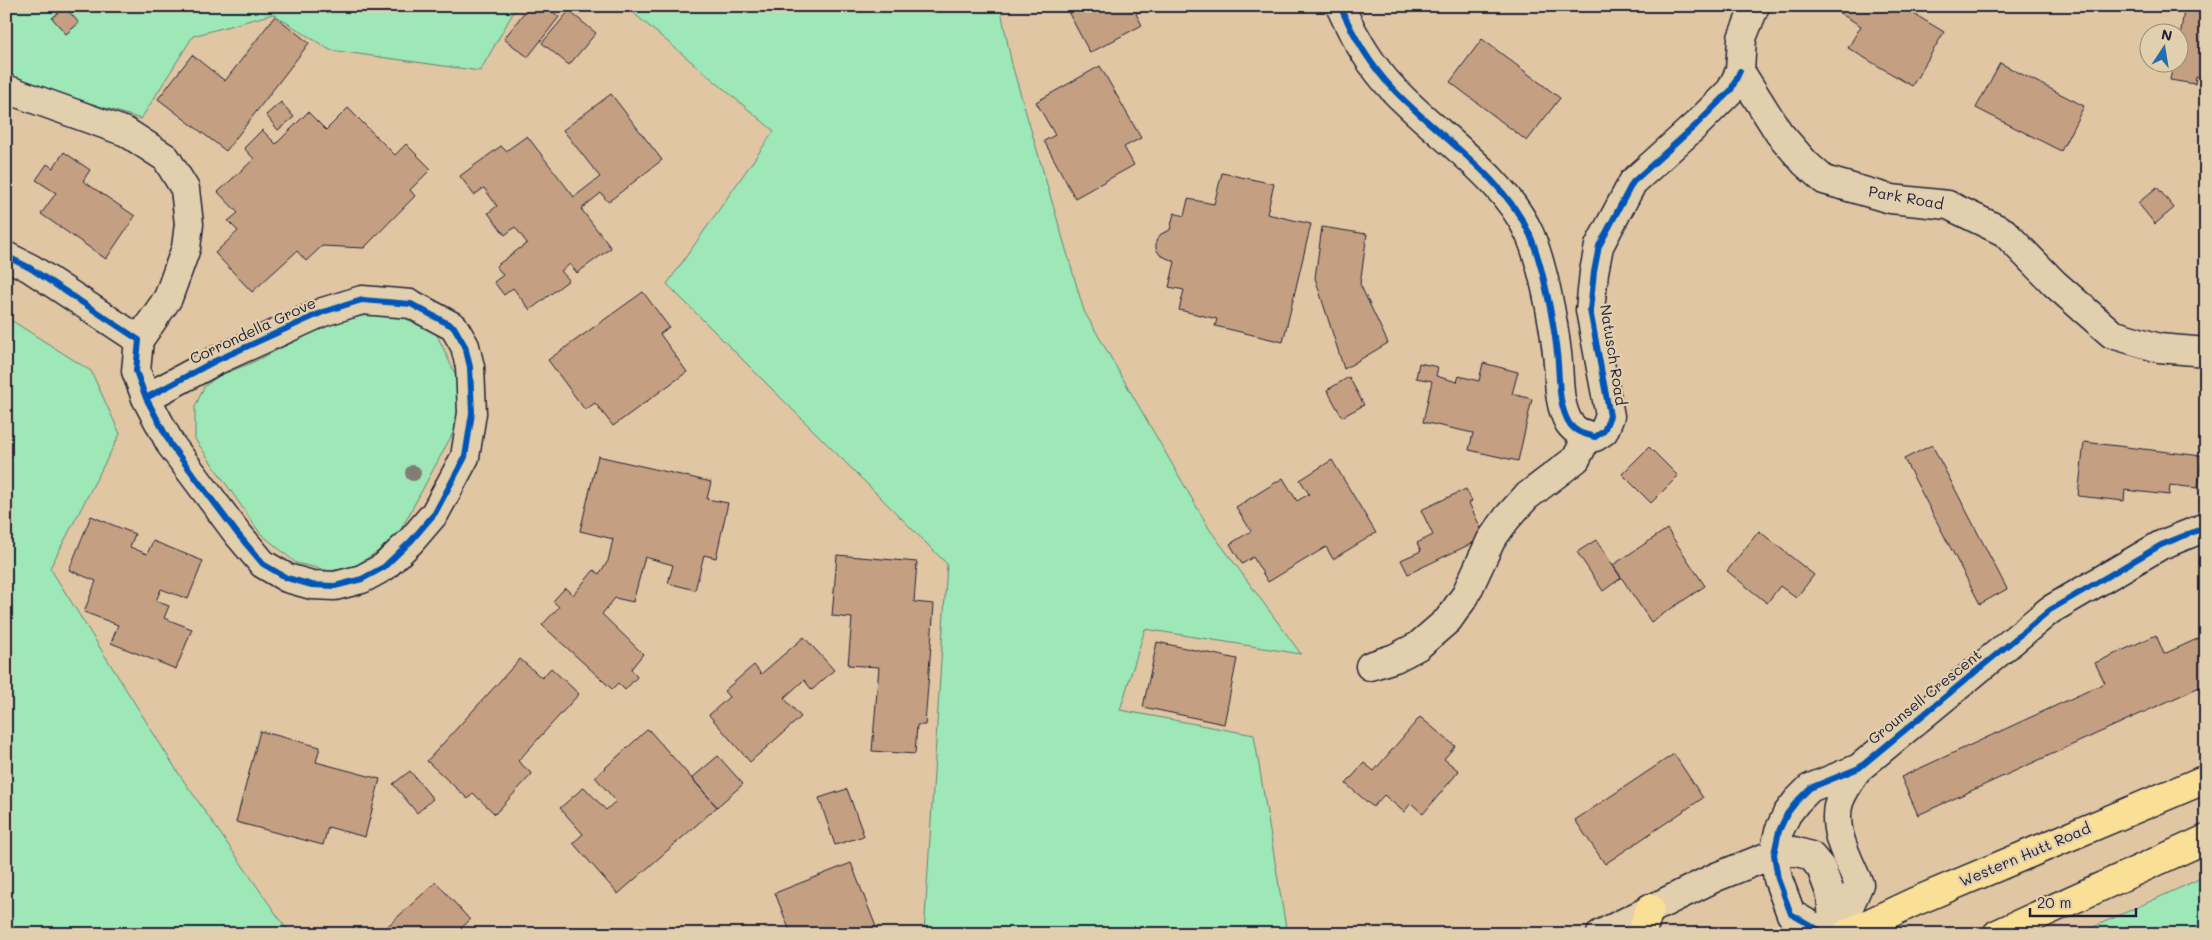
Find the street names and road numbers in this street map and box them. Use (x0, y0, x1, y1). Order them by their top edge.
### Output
street label: Park Road (1867, 181, 1945, 213)
street label: Corrondella Grove (186, 292, 319, 368)
street label: Natusch Road (1596, 303, 1632, 407)
street label: Grounsell Crescent (1863, 644, 1985, 748)
street label: Western Hutt Road (1956, 817, 2093, 891)

